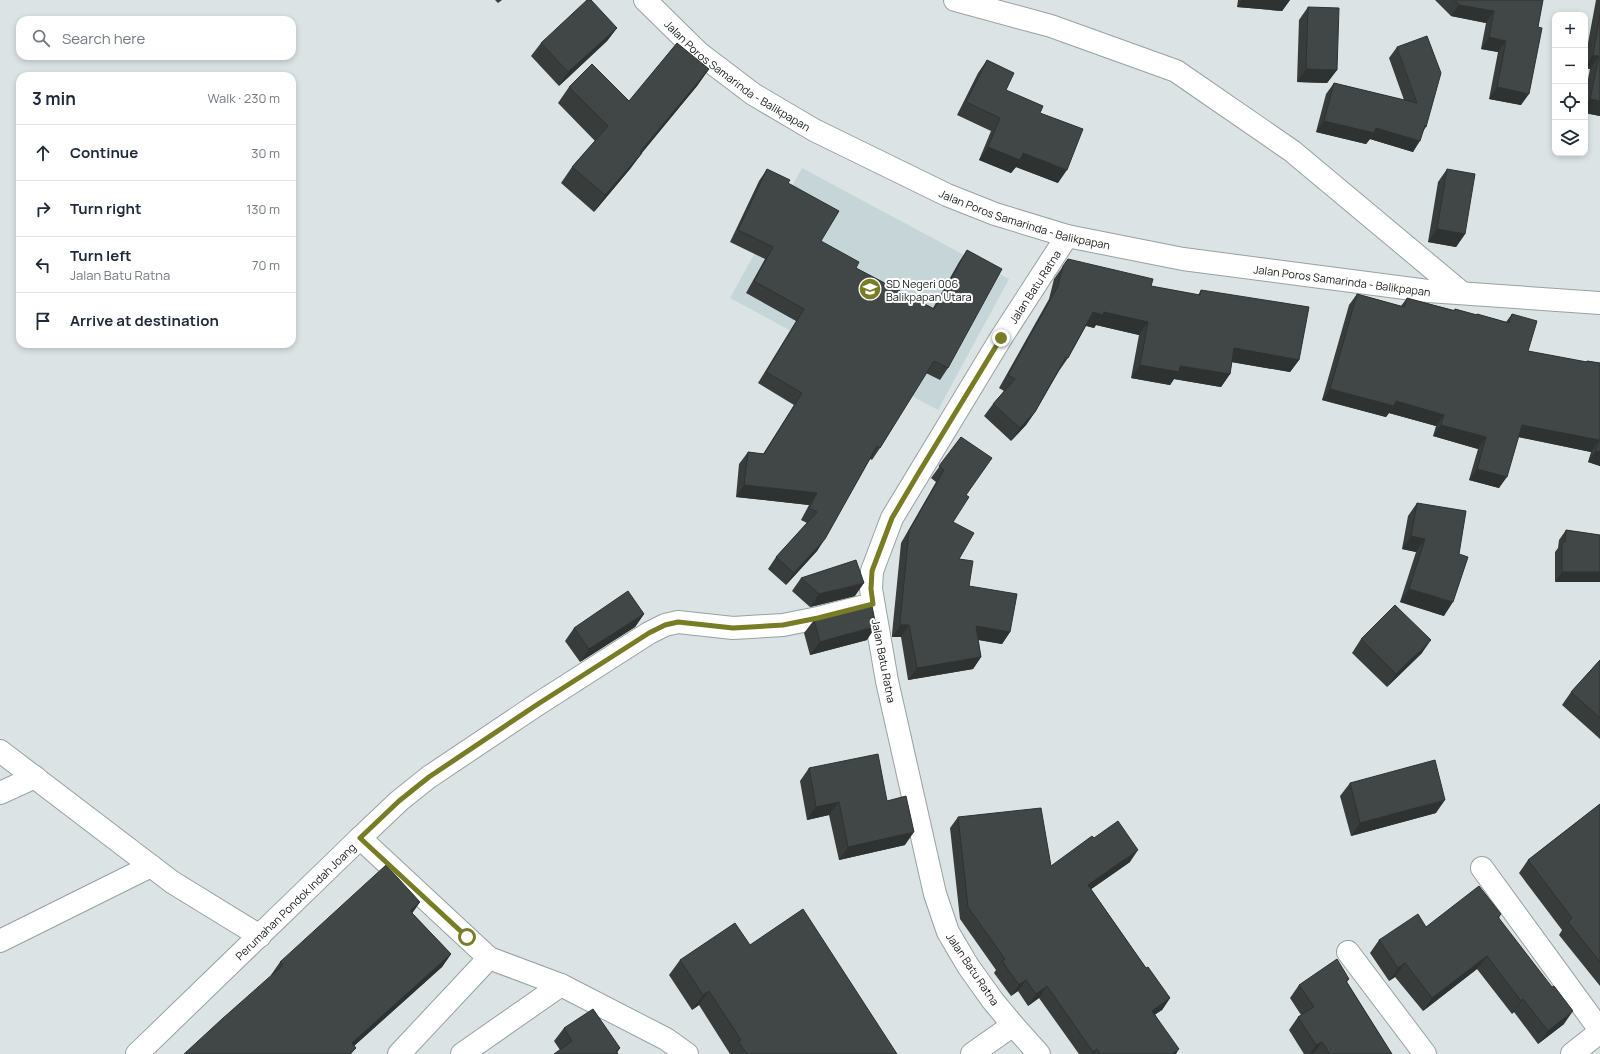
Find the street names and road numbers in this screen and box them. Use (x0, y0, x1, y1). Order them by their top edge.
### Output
street label: Jalan Poros Samarinda - Balikpapan (662, 16, 813, 134)
street label: Jalan Poros Samarinda - Balikpapan (937, 185, 1112, 252)
street label: Jalan Batu Ratna (1005, 247, 1064, 326)
street label: Jalan Poros Samarinda - Balikpapan (1253, 261, 1432, 299)
street label: Jalan Batu Ratna (869, 618, 899, 704)
street label: Perumahan Pondok Indah Joang (232, 839, 358, 963)
street label: Jalan Batu Ratna (943, 930, 1003, 1008)

